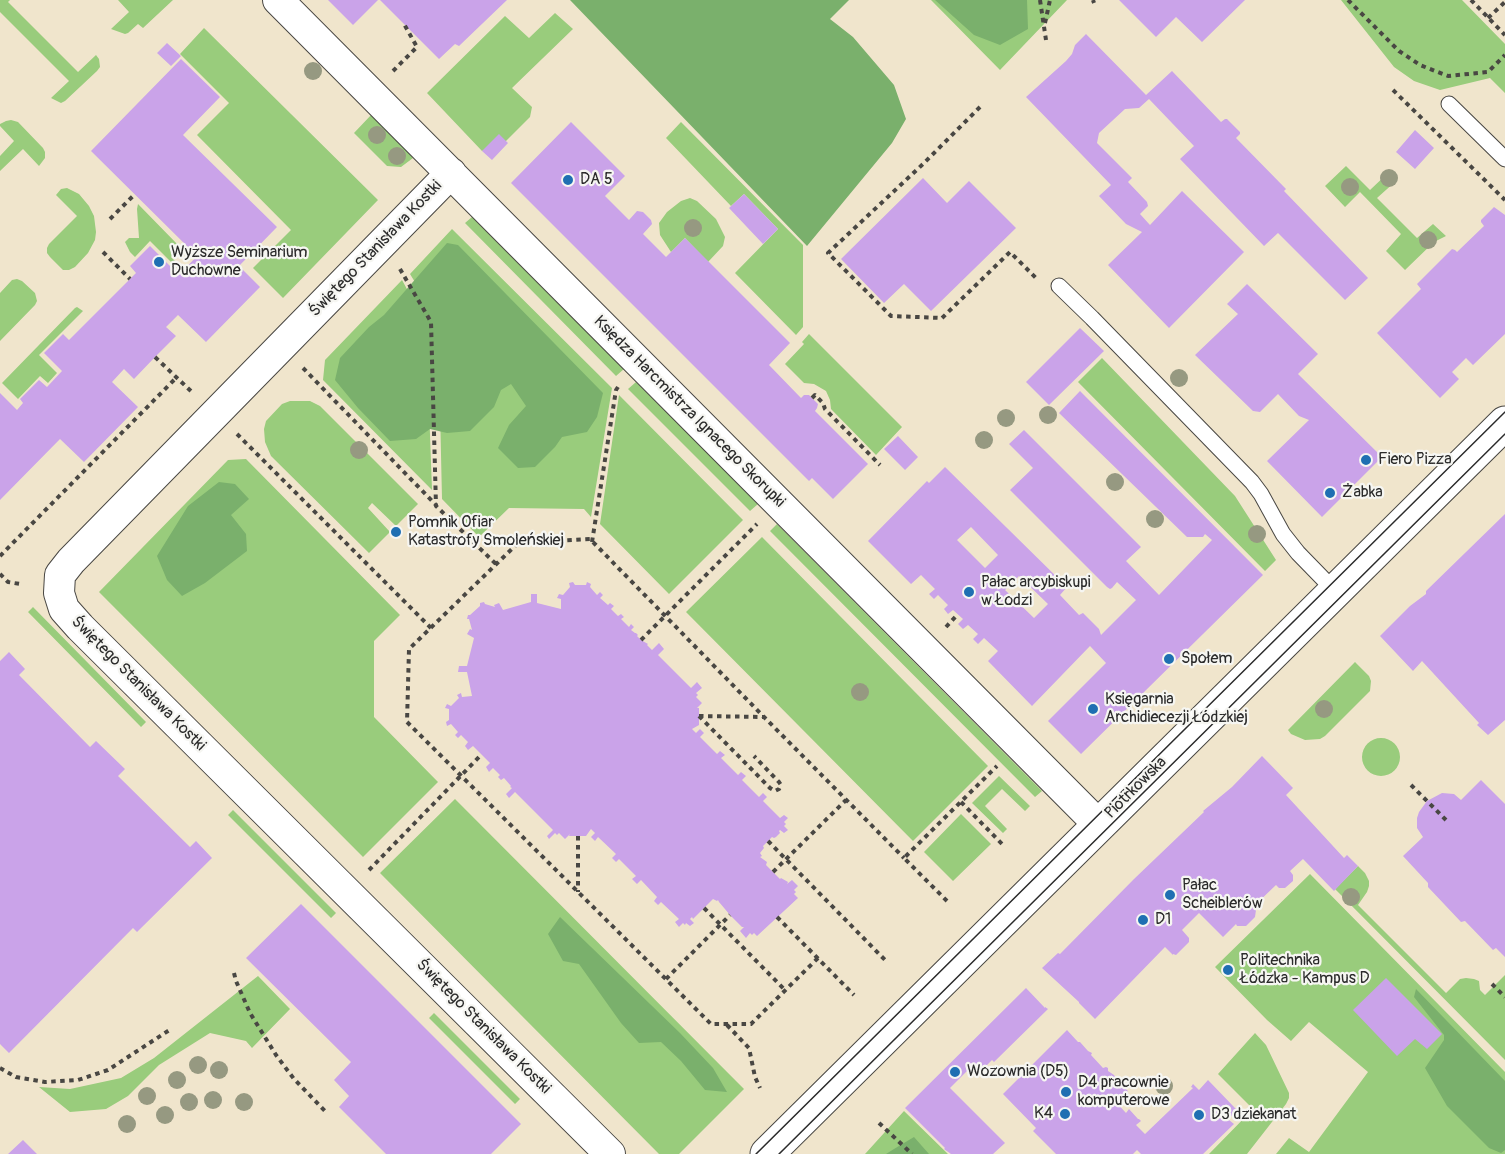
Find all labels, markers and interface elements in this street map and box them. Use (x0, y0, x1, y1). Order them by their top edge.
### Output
place label: DA 5 (580, 170, 613, 190)
marker: DA 5 (561, 173, 575, 187)
street label: Świętego Stanisława Kostki (306, 177, 446, 321)
place label: Wyższe Seminarium Duchowne (171, 243, 307, 281)
marker: Wyższe Seminarium Duchowne (152, 255, 166, 269)
street label: Księdza Harcmistrza Ignacego Skorupki (589, 312, 789, 512)
place label: Fiero Pizza (1378, 450, 1452, 470)
marker: Fiero Pizza (1359, 453, 1373, 467)
place label: Żabka (1342, 483, 1383, 503)
marker: Żabka (1323, 486, 1337, 500)
place label: Pomnik Ofiar Katastrofy Smoleńskiej (408, 513, 564, 551)
marker: Pomnik Ofiar Katastrofy Smoleńskiej (389, 525, 403, 539)
place label: Pałac arcybiskupi w Łodzi (981, 573, 1091, 611)
marker: Pałac arcybiskupi w Łodzi (962, 585, 976, 599)
street label: Świętego Stanisława Kostki (67, 613, 209, 755)
place label: Społem (1181, 649, 1232, 669)
marker: Społem (1162, 652, 1176, 666)
place label: Księgarnia Archidiecezji Łódzkiej (1105, 690, 1248, 728)
marker: Księgarnia Archidiecezji Łódzkiej (1086, 702, 1100, 716)
street label: Piotrkowska (1101, 753, 1171, 823)
place label: Pałac Scheiblerów (1182, 876, 1263, 914)
marker: Pałac Scheiblerów (1163, 888, 1177, 902)
place label: D1 (1155, 910, 1171, 930)
marker: D1 (1136, 913, 1150, 927)
place label: Politechnika Łódzka - Kampus D (1240, 951, 1370, 989)
street label: Świętego Stanisława Kostki (412, 956, 554, 1098)
marker: Politechnika Łódzka - Kampus D (1221, 963, 1235, 977)
place label: Wozownia (D5) (967, 1062, 1069, 1082)
marker: Wozownia (D5) (948, 1065, 962, 1079)
place label: D4 pracownie komputerowe (1078, 1073, 1169, 1111)
marker: D4 pracownie komputerowe (1059, 1085, 1073, 1099)
place label: K4 (1034, 1104, 1053, 1124)
place label: D3 dziekanat (1211, 1105, 1296, 1125)
marker: K4 (1058, 1107, 1072, 1121)
marker: D3 dziekanat (1192, 1108, 1206, 1122)

